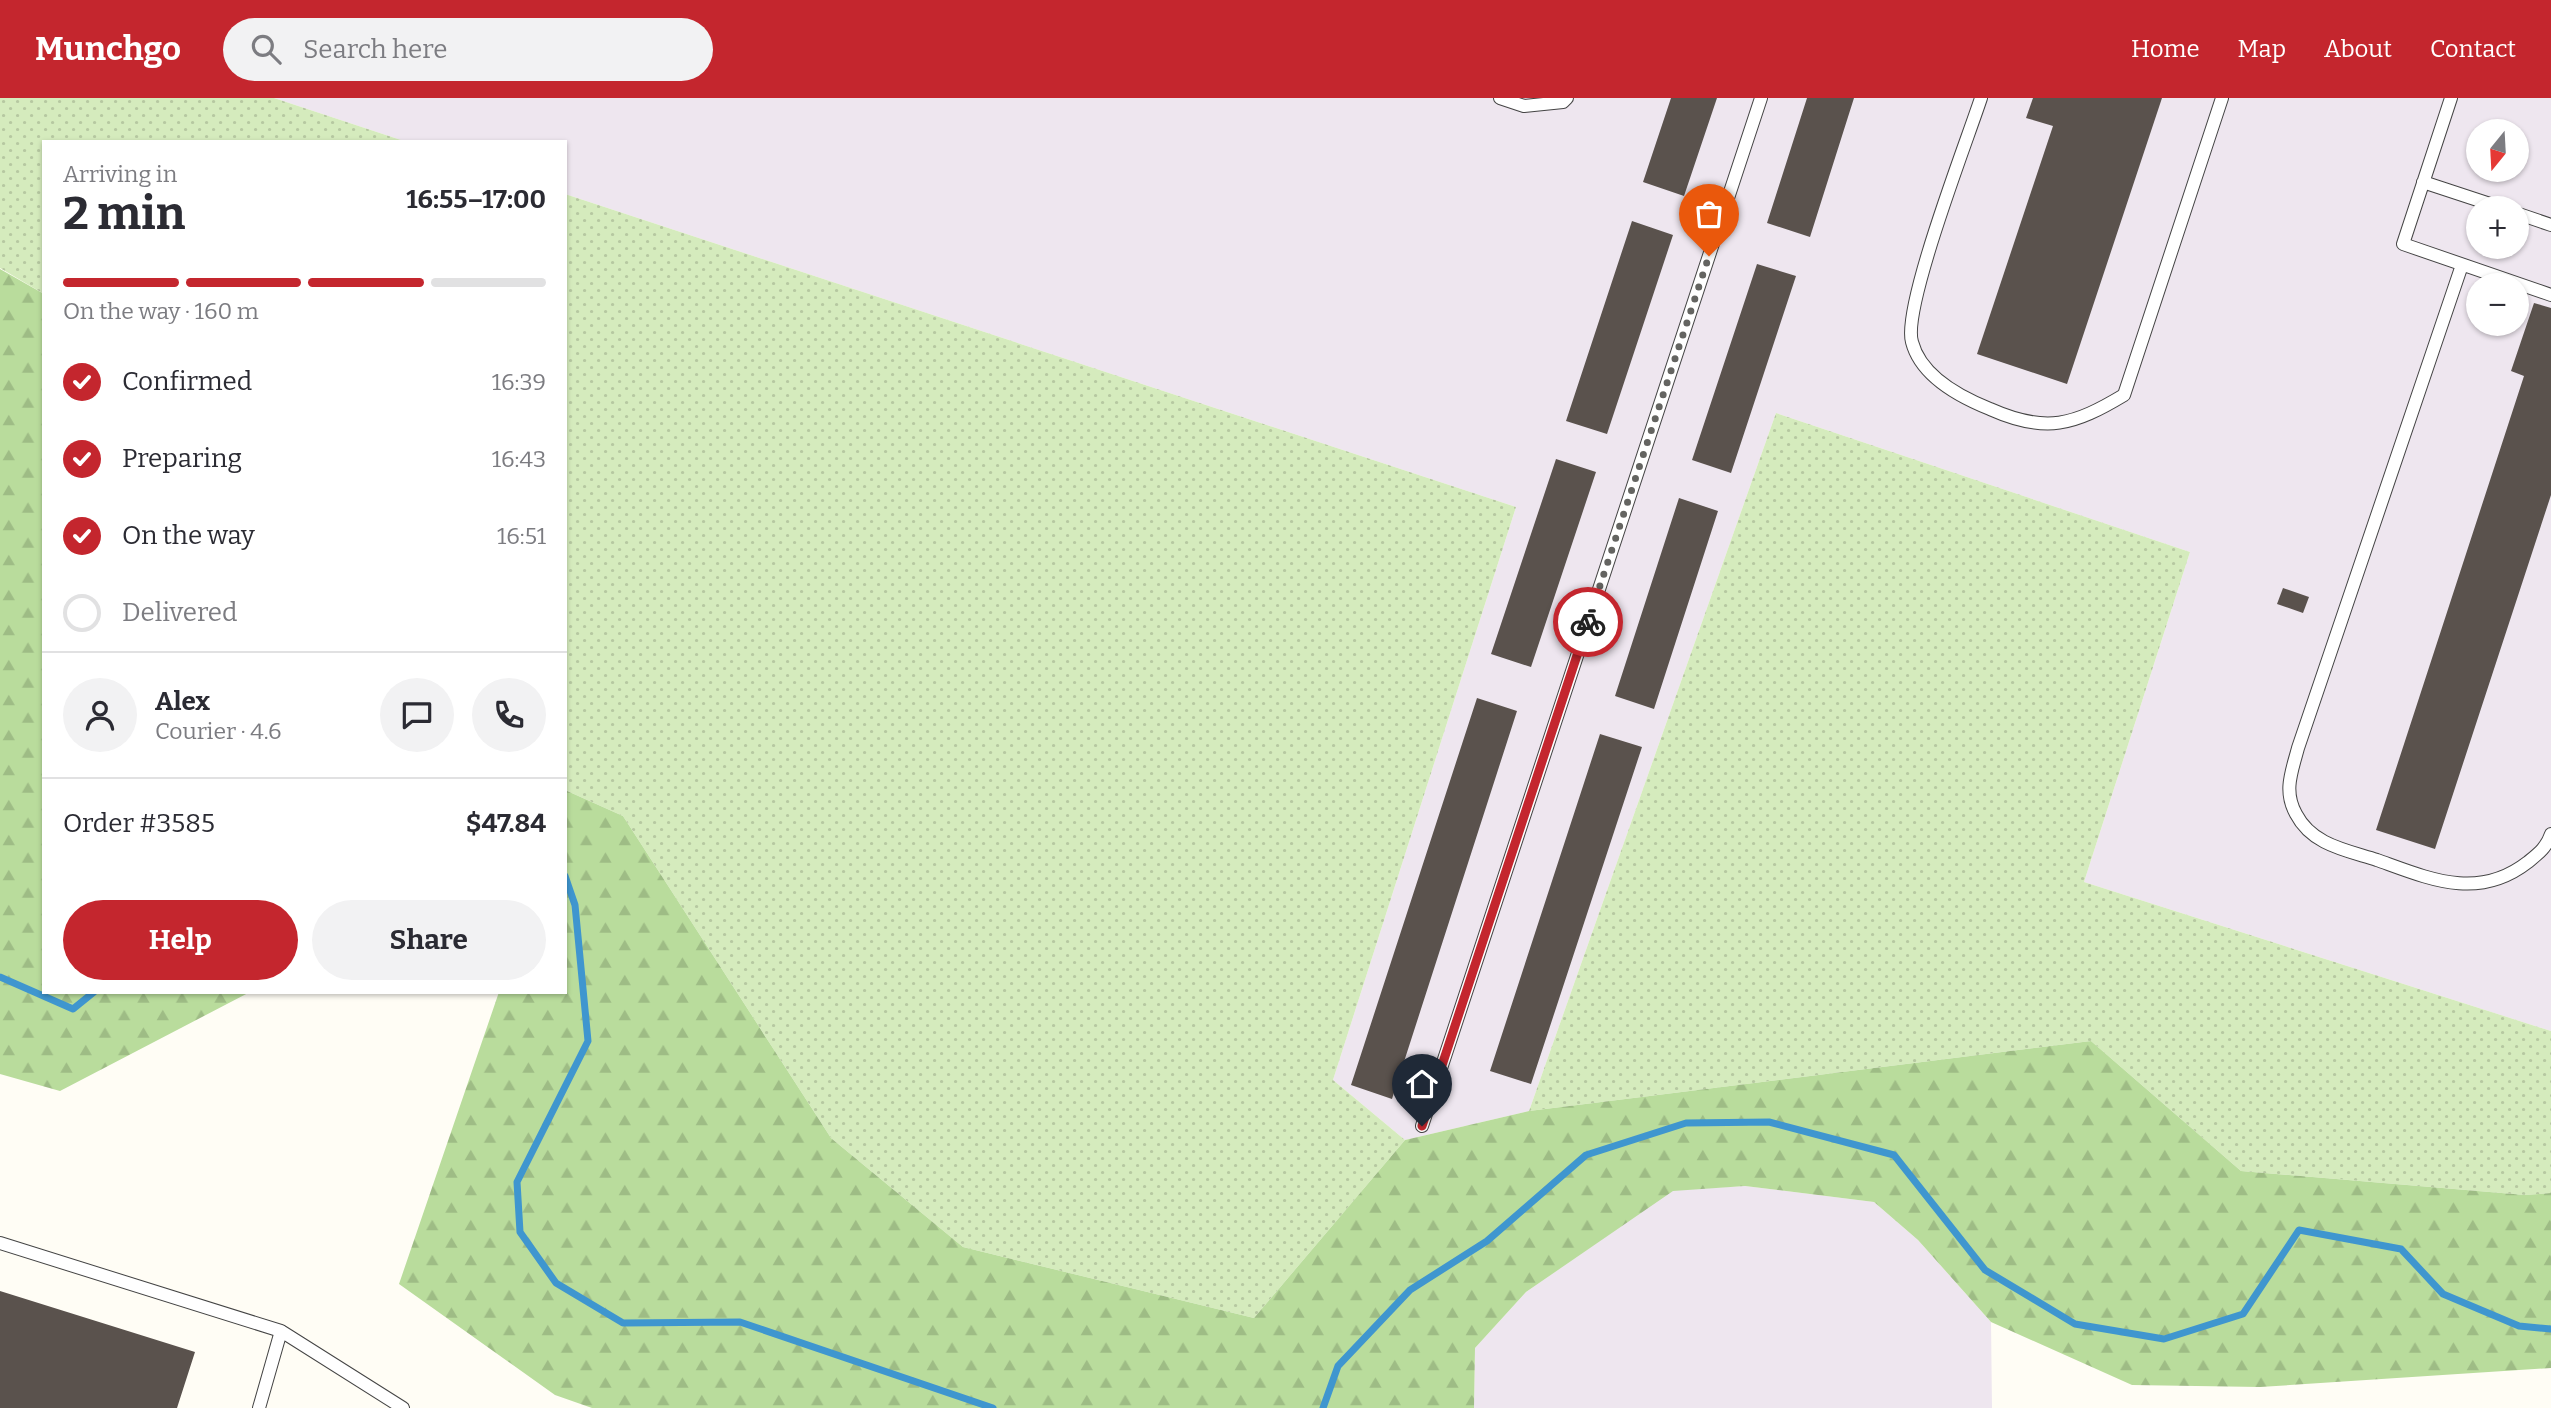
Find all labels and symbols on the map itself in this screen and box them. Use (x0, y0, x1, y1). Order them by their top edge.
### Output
north arrow (2466, 119, 2529, 182)
pin (1679, 184, 1739, 256)
courier (1553, 587, 1623, 657)
pin (1392, 1054, 1452, 1126)

